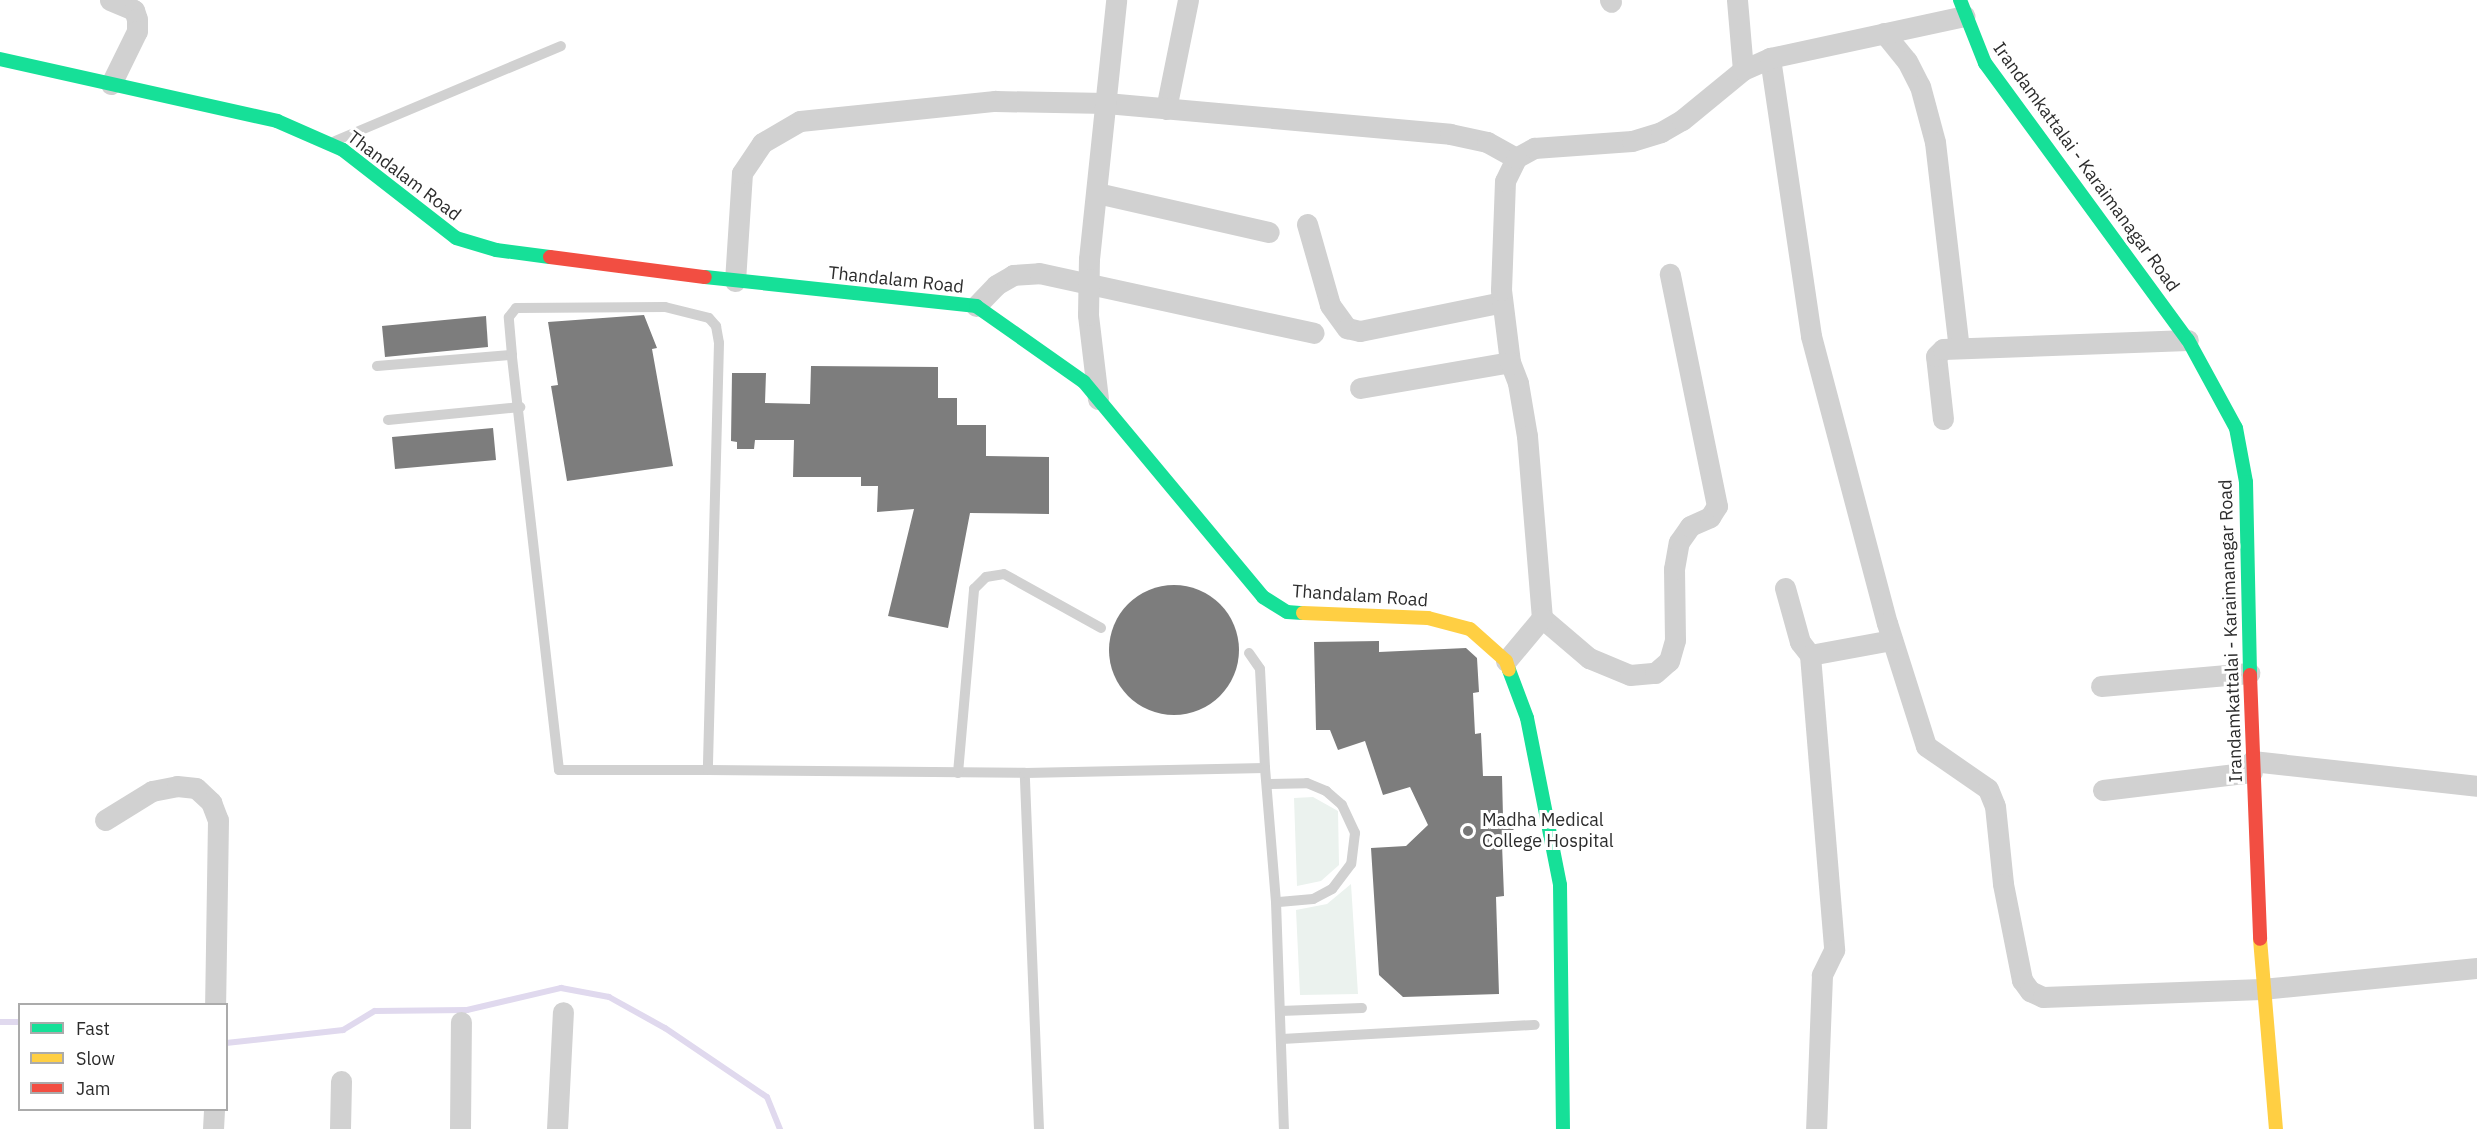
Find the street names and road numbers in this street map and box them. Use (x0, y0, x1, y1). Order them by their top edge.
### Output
street label: Irandamkattalai - Karaimanagar Road (1988, 38, 2184, 296)
street label: Thandalam Road (343, 126, 465, 226)
street label: Thandalam Road (827, 262, 965, 298)
street label: Irandamkattalai - Karaimanagar Road (2215, 479, 2247, 783)
street label: Thandalam Road (1291, 580, 1429, 612)

